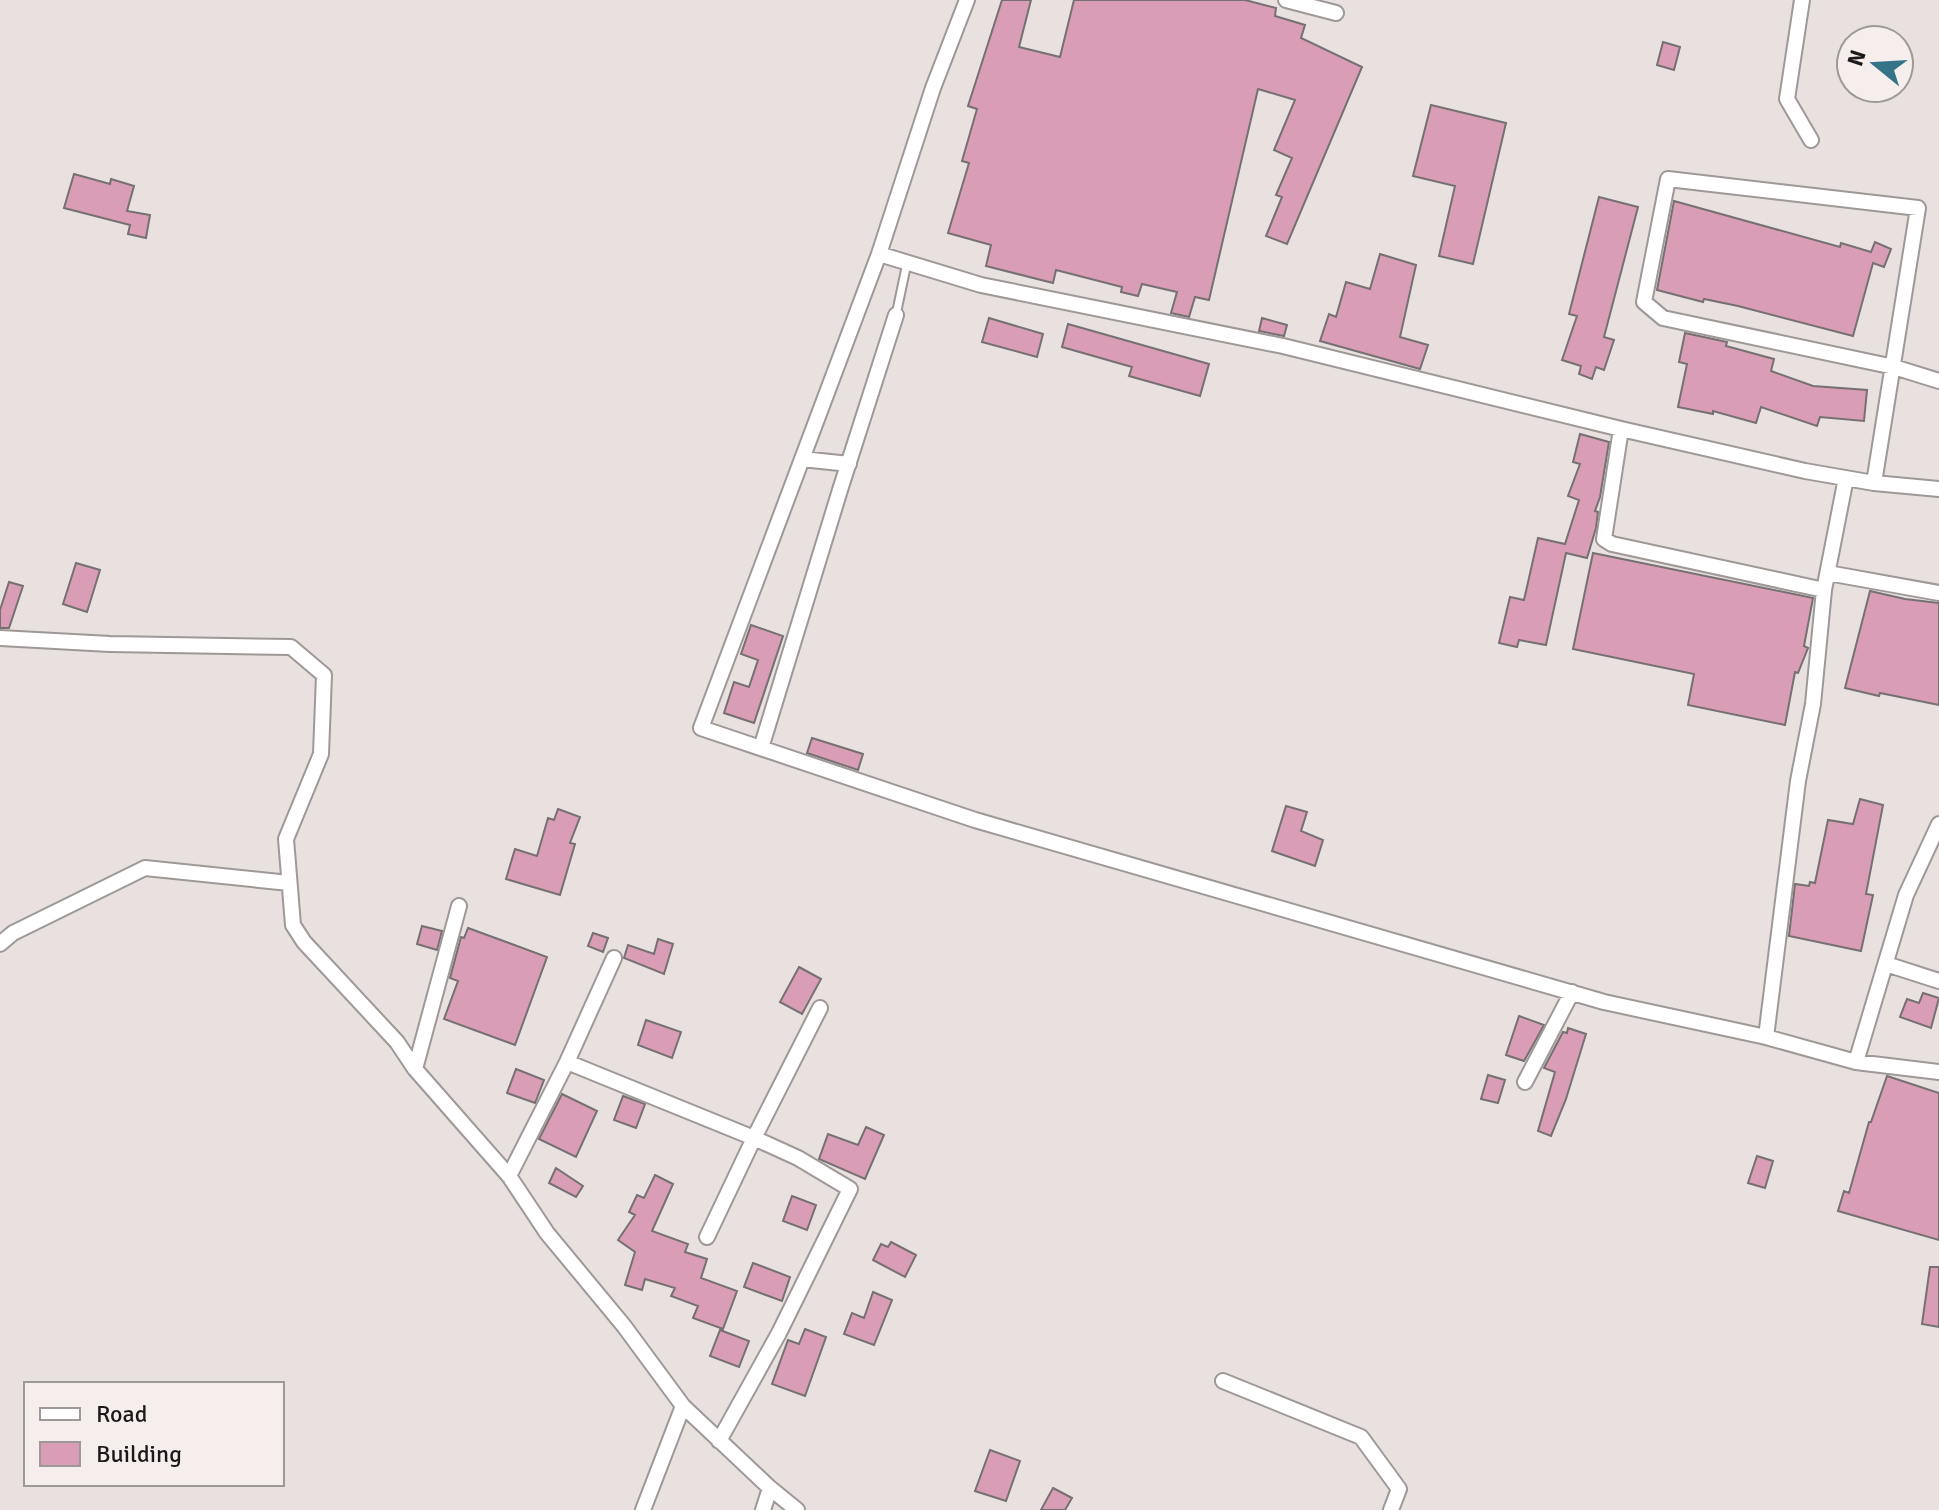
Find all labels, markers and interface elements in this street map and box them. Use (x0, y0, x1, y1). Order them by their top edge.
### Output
north arrow (1835, 24, 1915, 104)
text: N (1841, 47, 1872, 69)
legend (24, 1382, 284, 1486)
text: Road (96, 1399, 147, 1429)
text: Building (96, 1439, 182, 1469)

